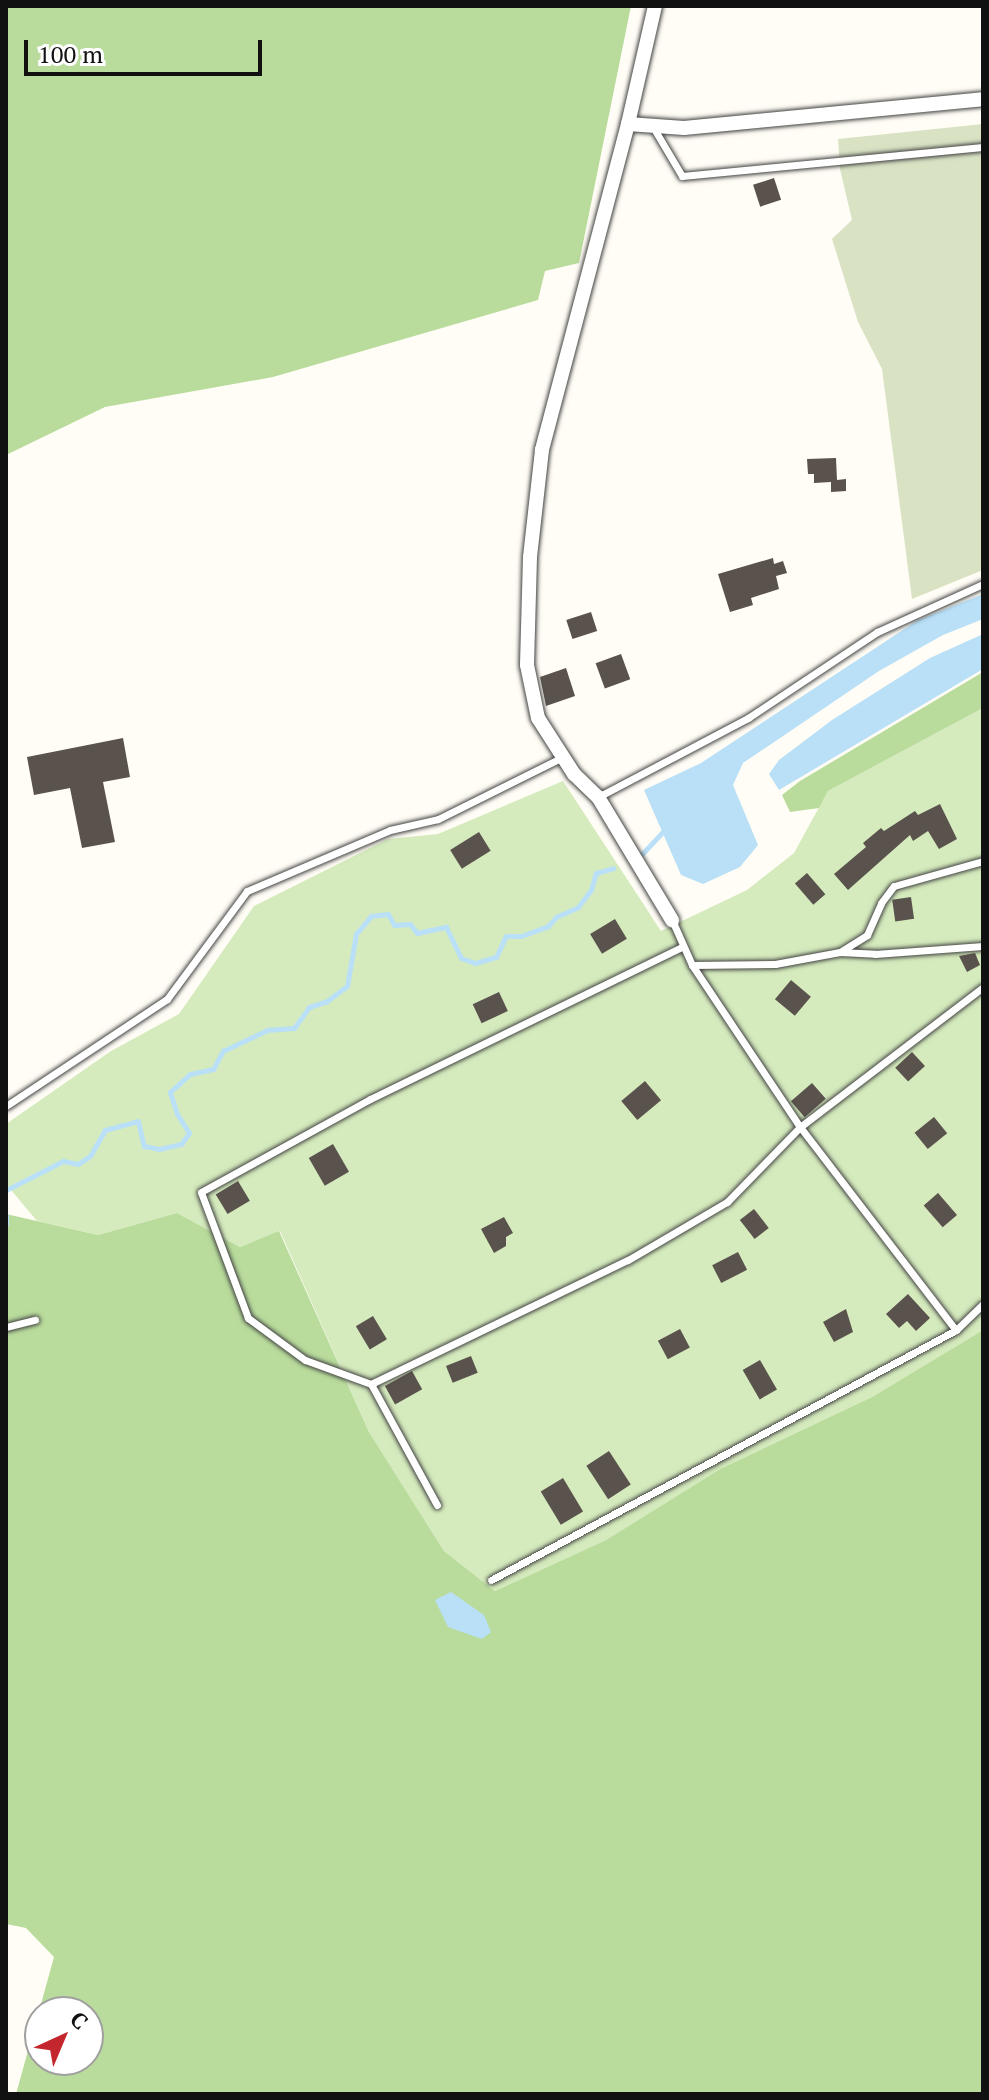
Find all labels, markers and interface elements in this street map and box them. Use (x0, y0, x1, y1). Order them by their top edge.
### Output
scale bar (28, 24, 266, 74)
text: 100 m (38, 38, 103, 70)
north arrow (24, 1996, 104, 2076)
text: С (64, 2004, 95, 2035)

